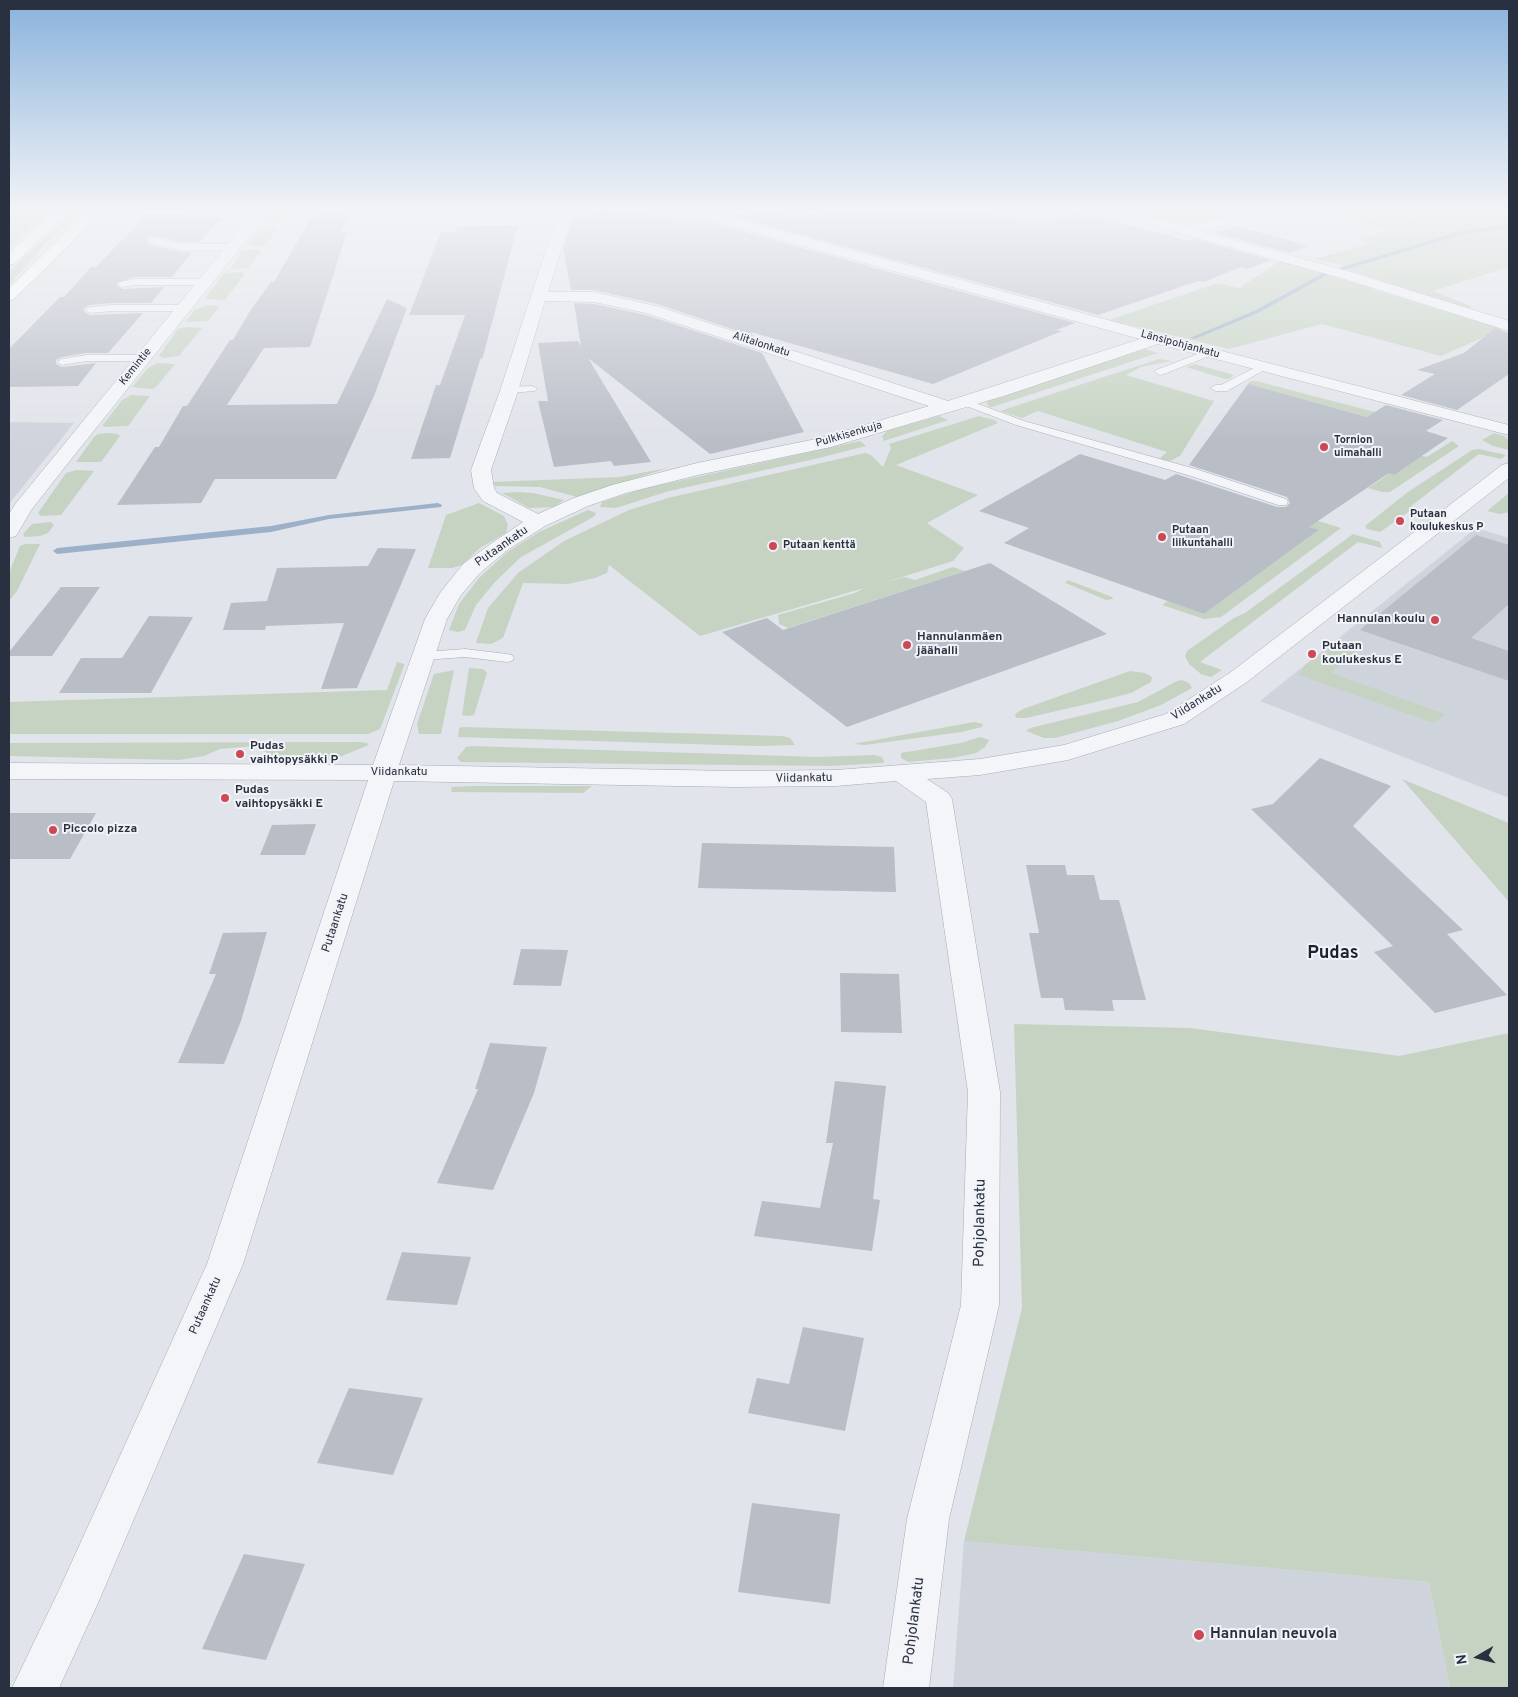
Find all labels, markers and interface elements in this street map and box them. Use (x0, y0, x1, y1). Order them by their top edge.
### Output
street label: Länsipohjankatu (1139, 328, 1221, 362)
street label: Alitalonkatu (731, 330, 791, 360)
street label: Kemintie (117, 346, 155, 388)
street label: Pulkkisenkuja (814, 419, 884, 451)
place label: Tornion uimahalli (1334, 434, 1382, 460)
marker: Tornion uimahalli (1318, 441, 1330, 453)
place label: Putaan koulukeskus P (1410, 508, 1483, 534)
marker: Putaan koulukeskus P (1394, 515, 1406, 527)
street label: Putaankatu (473, 524, 531, 570)
place label: Putaan liikuntahalli (1172, 524, 1233, 550)
marker: Putaan liikuntahalli (1156, 531, 1168, 543)
place label: Putaan kenttä (783, 539, 856, 553)
marker: Putaan kenttä (767, 540, 779, 552)
place label: Hannulan koulu (1337, 613, 1425, 627)
marker: Hannulan koulu (1429, 614, 1441, 626)
place label: Hannulanmäen jäähalli (917, 631, 1002, 659)
marker: Hannulanmäen jäähalli (901, 639, 913, 651)
place label: Putaan koulukeskus E (1322, 640, 1402, 668)
marker: Putaan koulukeskus E (1306, 648, 1318, 660)
street label: Viidankatu (1169, 682, 1225, 724)
place label: Pudas vaihtopysäkki P (250, 740, 338, 768)
marker: Pudas vaihtopysäkki P (234, 748, 246, 760)
street label: Viidankatu (370, 766, 428, 780)
street label: Viidankatu (775, 771, 833, 787)
place label: Pudas vaihtopysäkki E (235, 784, 323, 812)
marker: Pudas vaihtopysäkki E (219, 792, 231, 804)
place label: Piccolo pizza (63, 823, 137, 837)
marker: Piccolo pizza (47, 824, 59, 836)
street label: Putaankatu (320, 892, 352, 954)
district label: Pudas (1307, 943, 1359, 965)
street label: Pohjolankatu (971, 1179, 991, 1267)
street label: Putaankatu (187, 1275, 225, 1337)
street label: Pohjolankatu (901, 1576, 929, 1666)
place label: Hannulan neuvola (1210, 1626, 1337, 1644)
marker: Hannulan neuvola (1192, 1628, 1206, 1642)
north arrow (1453, 1632, 1503, 1682)
text: N (1454, 1653, 1472, 1665)

